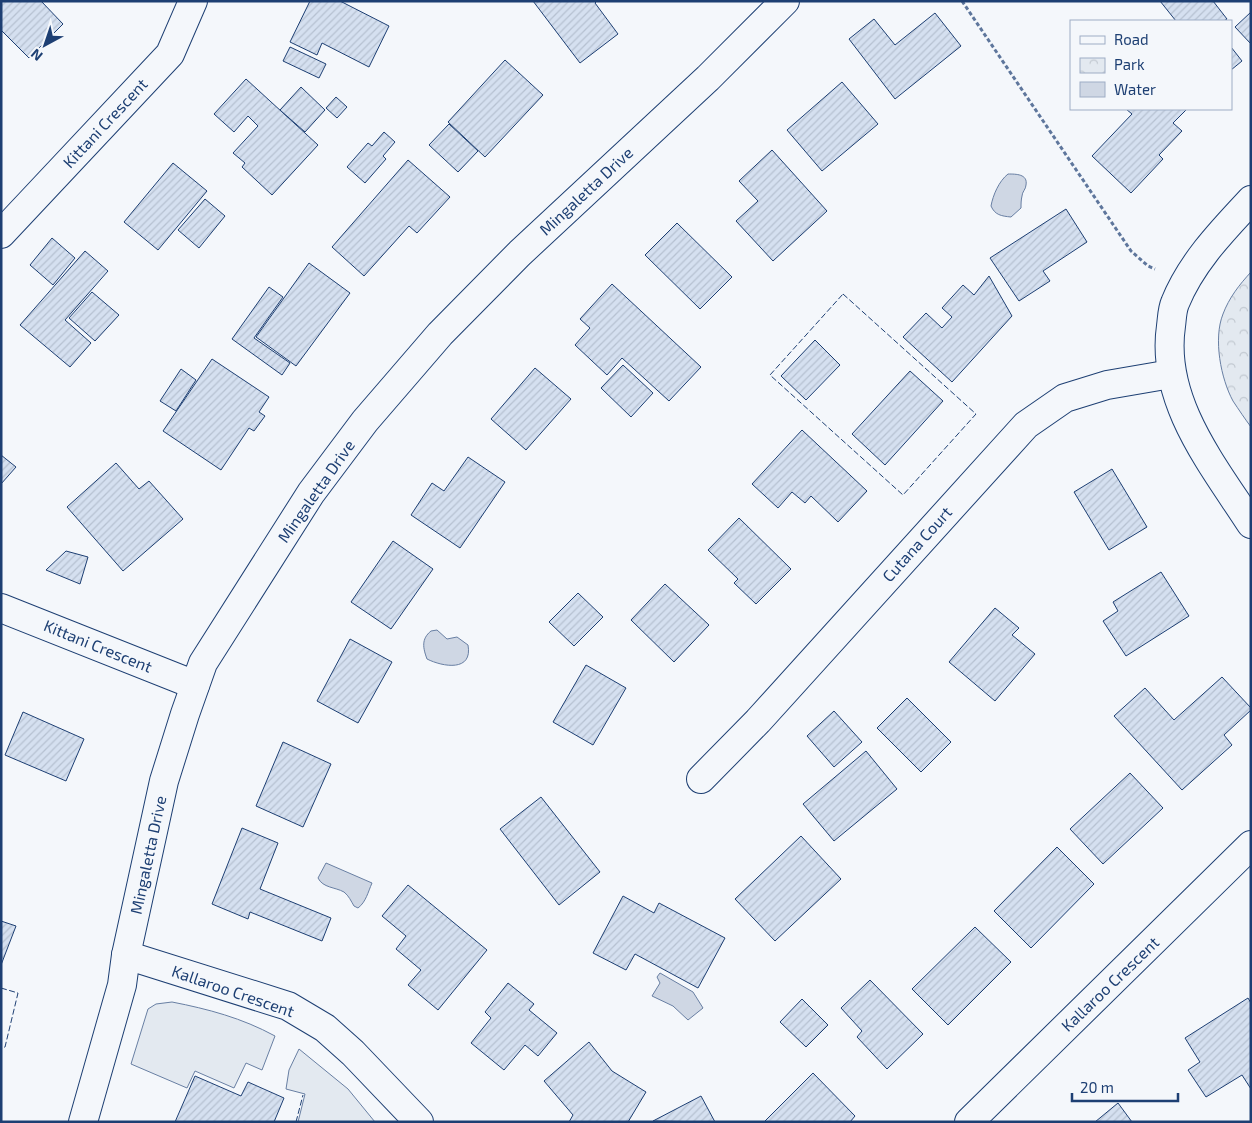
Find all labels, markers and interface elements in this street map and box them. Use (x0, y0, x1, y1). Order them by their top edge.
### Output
north arrow (20, 20, 70, 70)
legend (1070, 20, 1232, 110)
text: Road (1114, 30, 1149, 48)
text: N (27, 46, 46, 65)
text: Park (1114, 55, 1145, 73)
street label: Kittani Crescent (58, 74, 151, 171)
text: Water (1114, 80, 1156, 98)
street label: Mingaletta Drive (535, 142, 636, 239)
street label: Mingaletta Drive (273, 436, 358, 546)
street label: Cutana Court (878, 502, 955, 585)
street label: Kittani Crescent (41, 615, 155, 676)
street label: Mingaletta Drive (126, 794, 169, 916)
street label: Kallaroo Crescent (1057, 932, 1162, 1035)
street label: Kallaroo Crescent (169, 961, 297, 1020)
scale bar (1072, 1070, 1178, 1102)
text: 20 m (1080, 1078, 1114, 1096)

